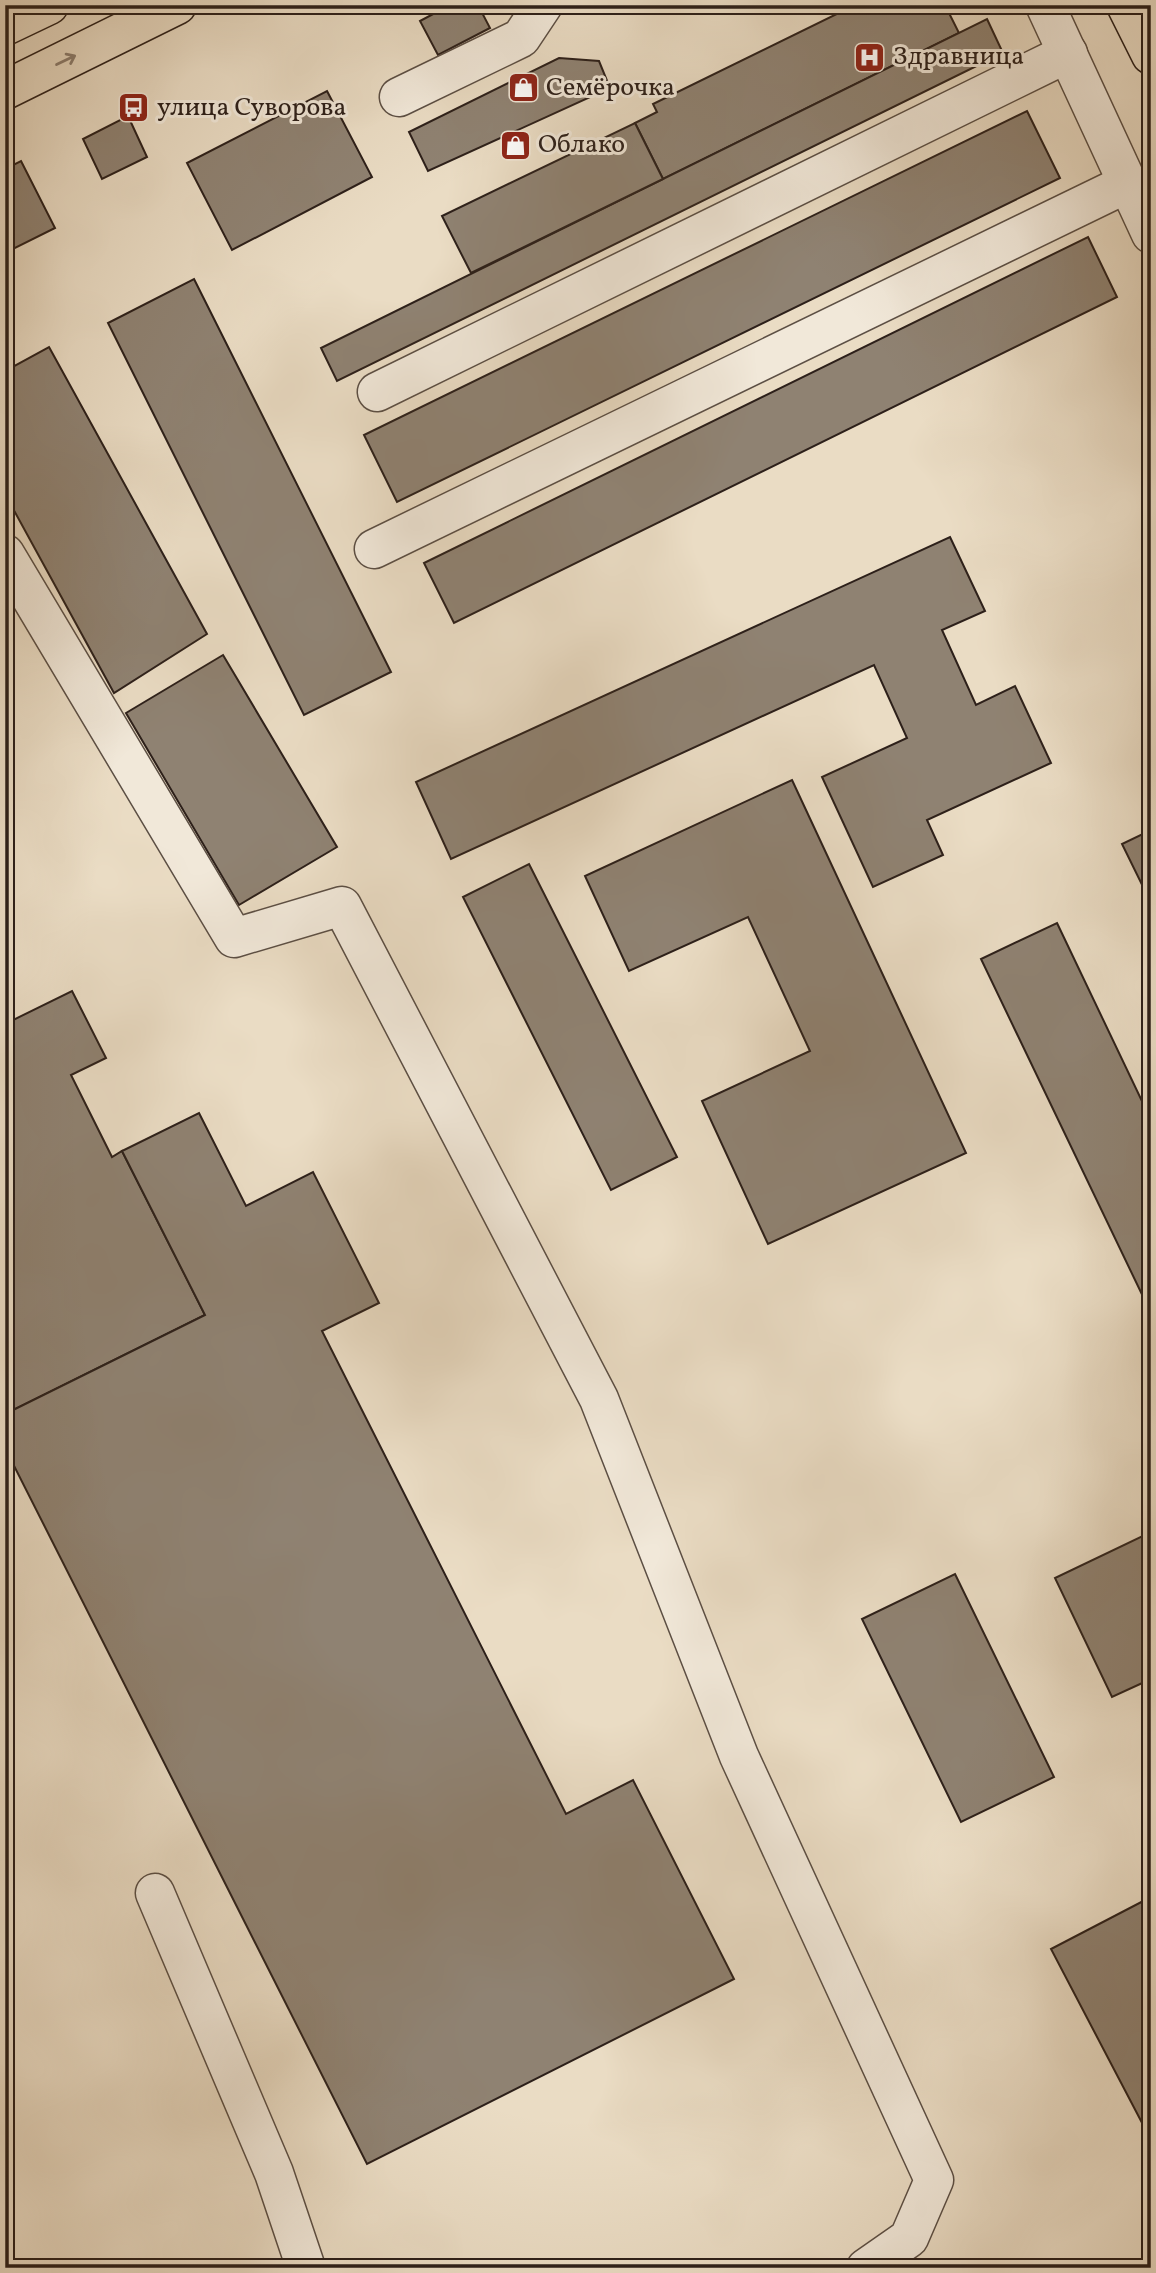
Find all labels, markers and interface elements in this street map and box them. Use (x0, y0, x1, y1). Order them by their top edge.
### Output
place label: Здравница (893, 39, 1024, 75)
hospital icon: Здравница (853, 40, 887, 74)
one-way arrow (56, 52, 76, 66)
place label: Cемёрочка (546, 70, 675, 106)
shop icon: Cемёрочка (506, 71, 540, 105)
place label: улица Суворова (157, 90, 346, 126)
bus stop icon: улица Суворова (117, 91, 151, 125)
place label: Облако (538, 127, 625, 163)
shop icon: Облако (498, 128, 532, 162)

